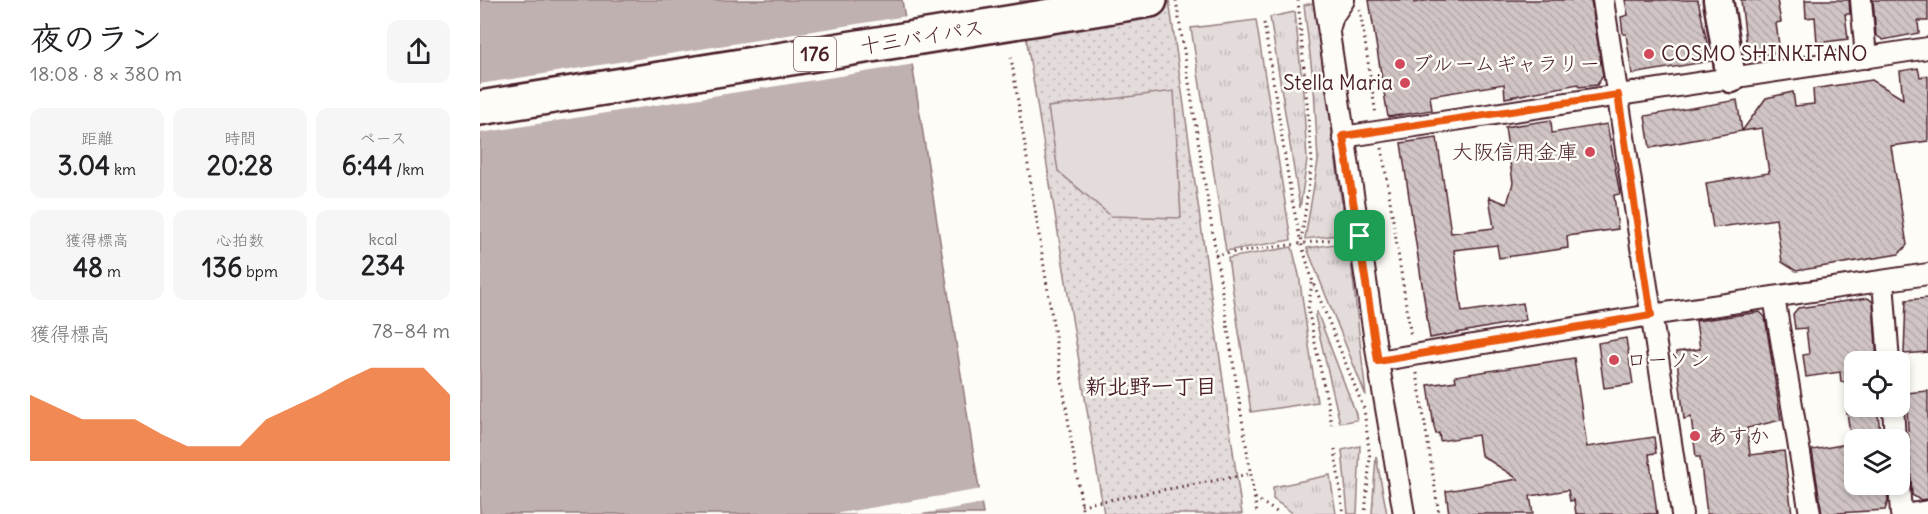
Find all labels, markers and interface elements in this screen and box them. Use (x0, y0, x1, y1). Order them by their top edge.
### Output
street label: 十三バイパス (858, 13, 986, 60)
text: 夜のラン (30, 17, 162, 59)
button: share (387, 20, 450, 83)
road number: 176 (794, 37, 836, 71)
place label: COSMO SHINKITANO (1661, 40, 1868, 67)
marker: COSMO SHINKITANO (1642, 47, 1656, 61)
place label: ブルームギャラリー (1412, 50, 1600, 77)
marker: ブルームギャラリー (1393, 57, 1407, 71)
text: 18:08 · 8 × 380 m (30, 61, 182, 86)
place label: Stella Maria (1283, 69, 1393, 96)
marker: Stella Maria (1398, 76, 1412, 90)
text: 距離 (81, 128, 113, 148)
text: 時間 (224, 128, 256, 148)
text: ペース (359, 128, 407, 148)
place label: 大阪信用金庫 (1452, 138, 1578, 165)
marker: 大阪信用金庫 (1583, 145, 1597, 159)
text: 3.04 (58, 149, 110, 182)
text: 20:28 (207, 149, 273, 182)
text: 6:44 (342, 149, 393, 182)
text: km (110, 159, 136, 179)
text: /km (393, 159, 424, 179)
pin (1334, 210, 1385, 261)
icon: arrive (1343, 219, 1376, 252)
text: kcal (369, 229, 397, 249)
text: 獲得標高 (65, 230, 129, 250)
text: 心拍数 (216, 230, 264, 250)
text: 234 (361, 249, 405, 282)
text: 48 (73, 251, 103, 284)
text: 136 (202, 251, 242, 284)
text: m (103, 261, 121, 281)
text: bpm (242, 261, 278, 281)
text: 78–84 m (372, 318, 450, 343)
text: 獲得標高 (30, 321, 110, 346)
place label: ローソン (1626, 346, 1710, 373)
map controls (1844, 351, 1910, 495)
button: locate (1844, 351, 1910, 417)
marker: ローソン (1607, 353, 1621, 367)
district label: 新北野一丁目 (1085, 372, 1217, 400)
place label: あすか (1707, 422, 1770, 449)
marker: あすか (1688, 429, 1702, 443)
button: layers (1844, 429, 1910, 495)

